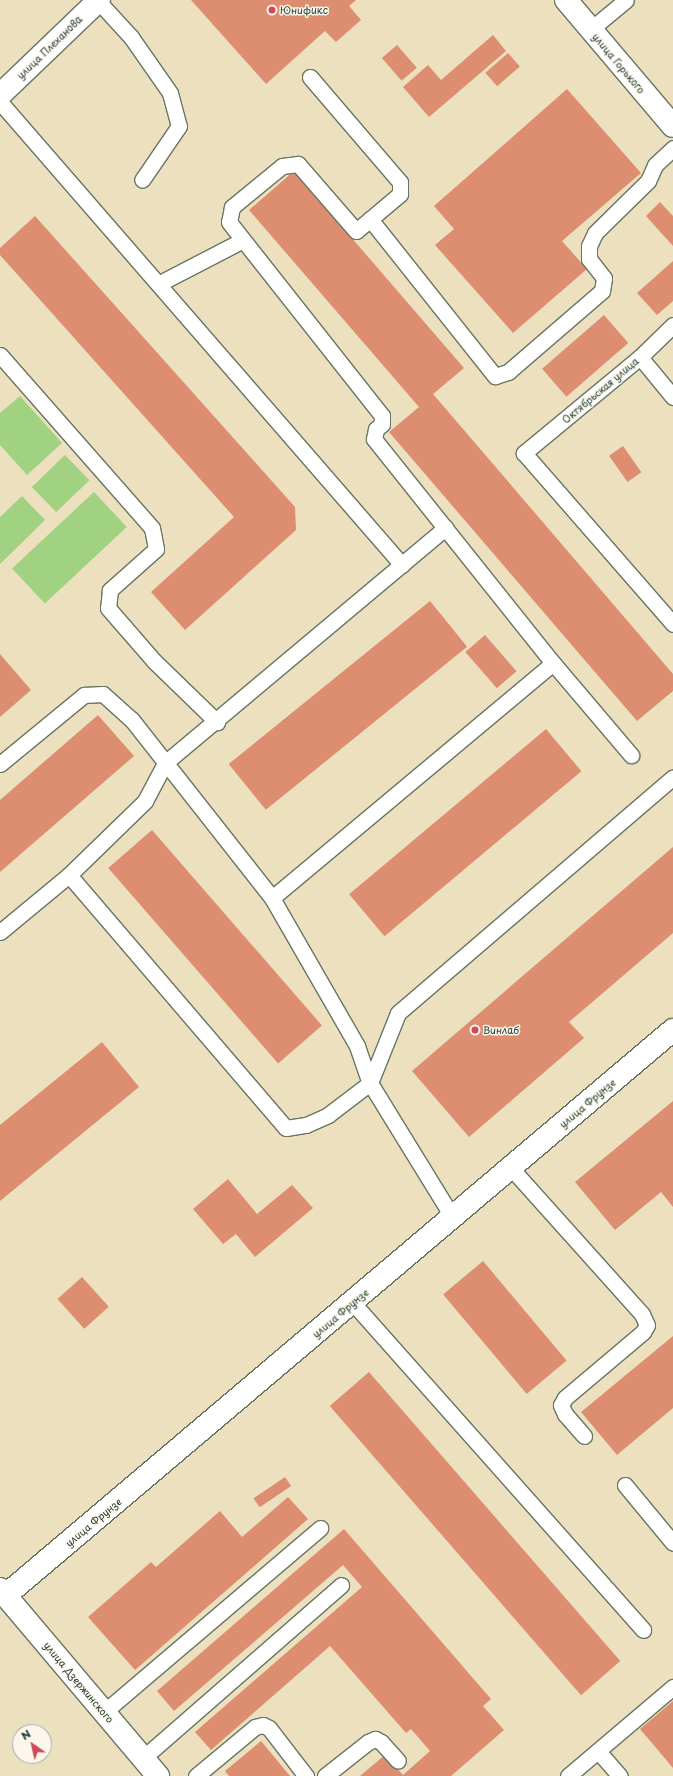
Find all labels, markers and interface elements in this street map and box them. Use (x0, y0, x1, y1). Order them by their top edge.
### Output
place label: Юнификс (280, 4, 328, 16)
marker: Юнификс (267, 5, 277, 15)
street label: улица Плеханова (14, 13, 84, 81)
street label: улица Горького (590, 30, 648, 96)
street label: Октябрьская улица (559, 354, 641, 426)
place label: Винлаб (483, 1024, 519, 1036)
marker: Винлаб (470, 1025, 480, 1035)
street label: улица Фрунзе (556, 1076, 618, 1130)
street label: улица Фрунзе (309, 1286, 371, 1340)
street label: улица Фрунзе (62, 1495, 124, 1549)
street label: улица Дзержинского (41, 1639, 117, 1725)
north arrow (12, 1724, 52, 1764)
text: N (17, 1725, 34, 1744)

